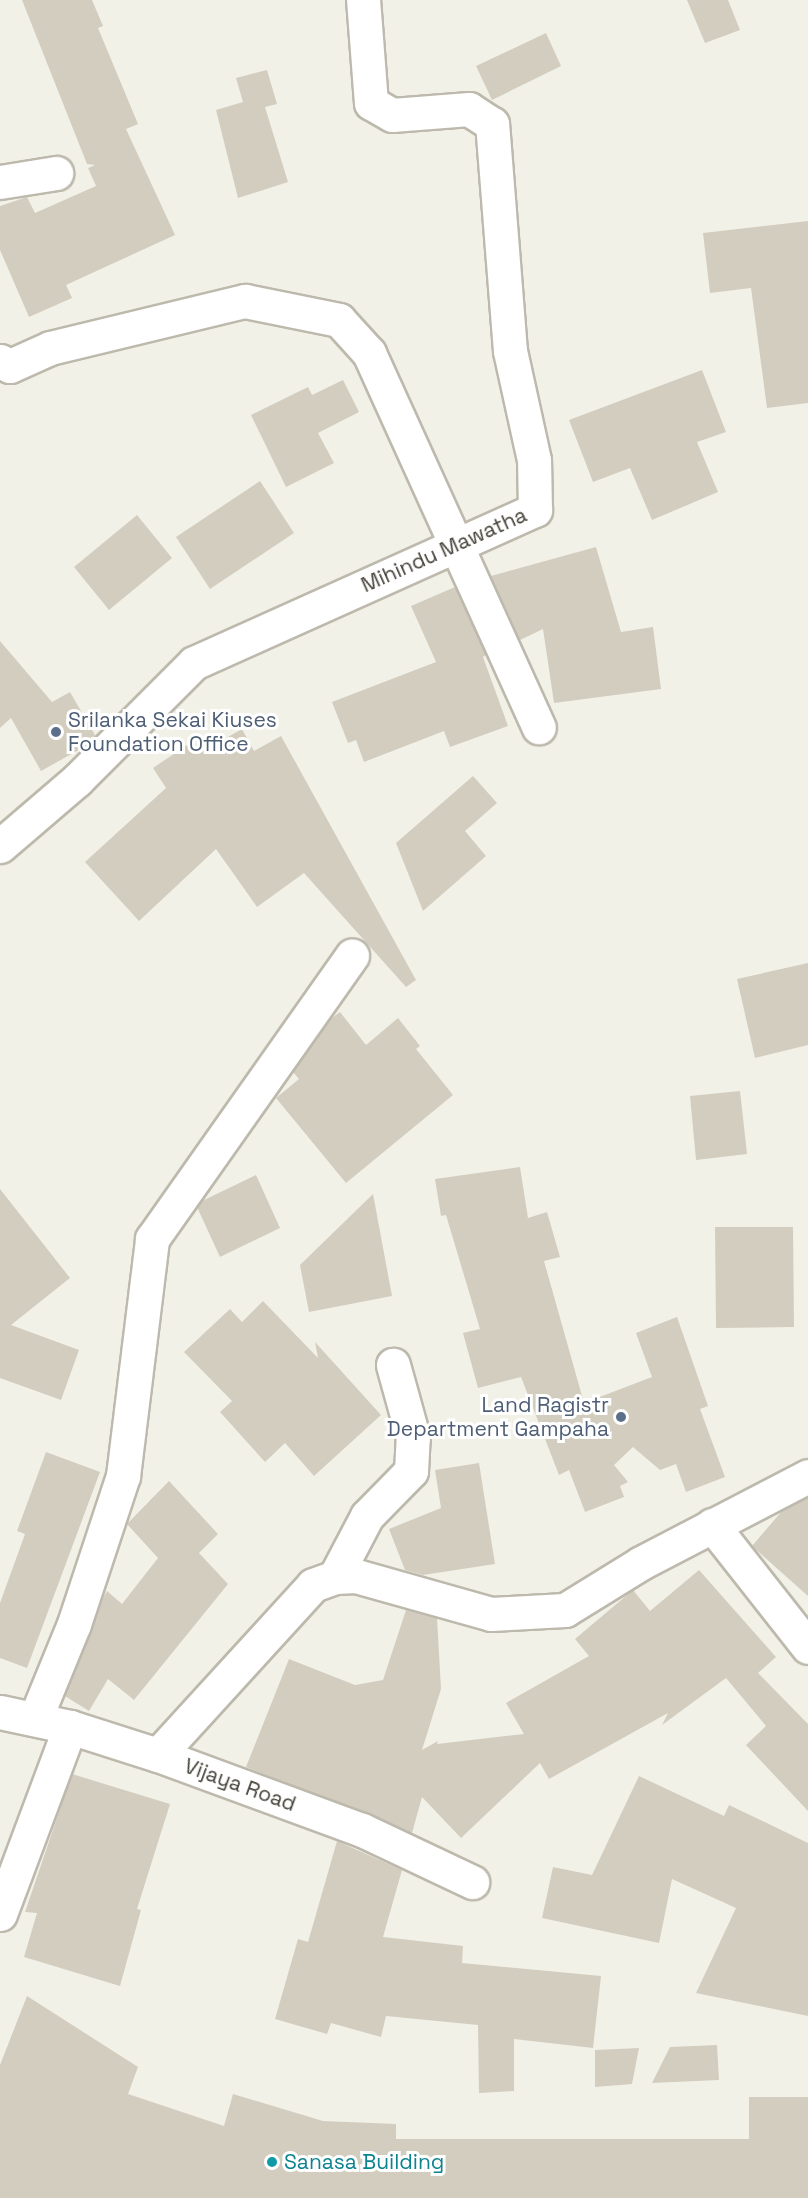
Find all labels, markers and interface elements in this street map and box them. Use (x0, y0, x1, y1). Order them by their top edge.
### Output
street label: Mihindu Mawatha (357, 502, 531, 598)
place label: Srilanka Sekai Kiuses Foundation Office (68, 707, 277, 757)
marker: Srilanka Sekai Kiuses Foundation Office (49, 725, 63, 739)
place label: Land Ragistr Department Gampaha (387, 1392, 609, 1442)
marker: Land Ragistr Department Gampaha (614, 1410, 628, 1424)
street label: Vijaya Road (181, 1753, 299, 1817)
place label: Sanasa Building (284, 2149, 444, 2175)
marker: Sanasa Building (265, 2155, 279, 2169)

